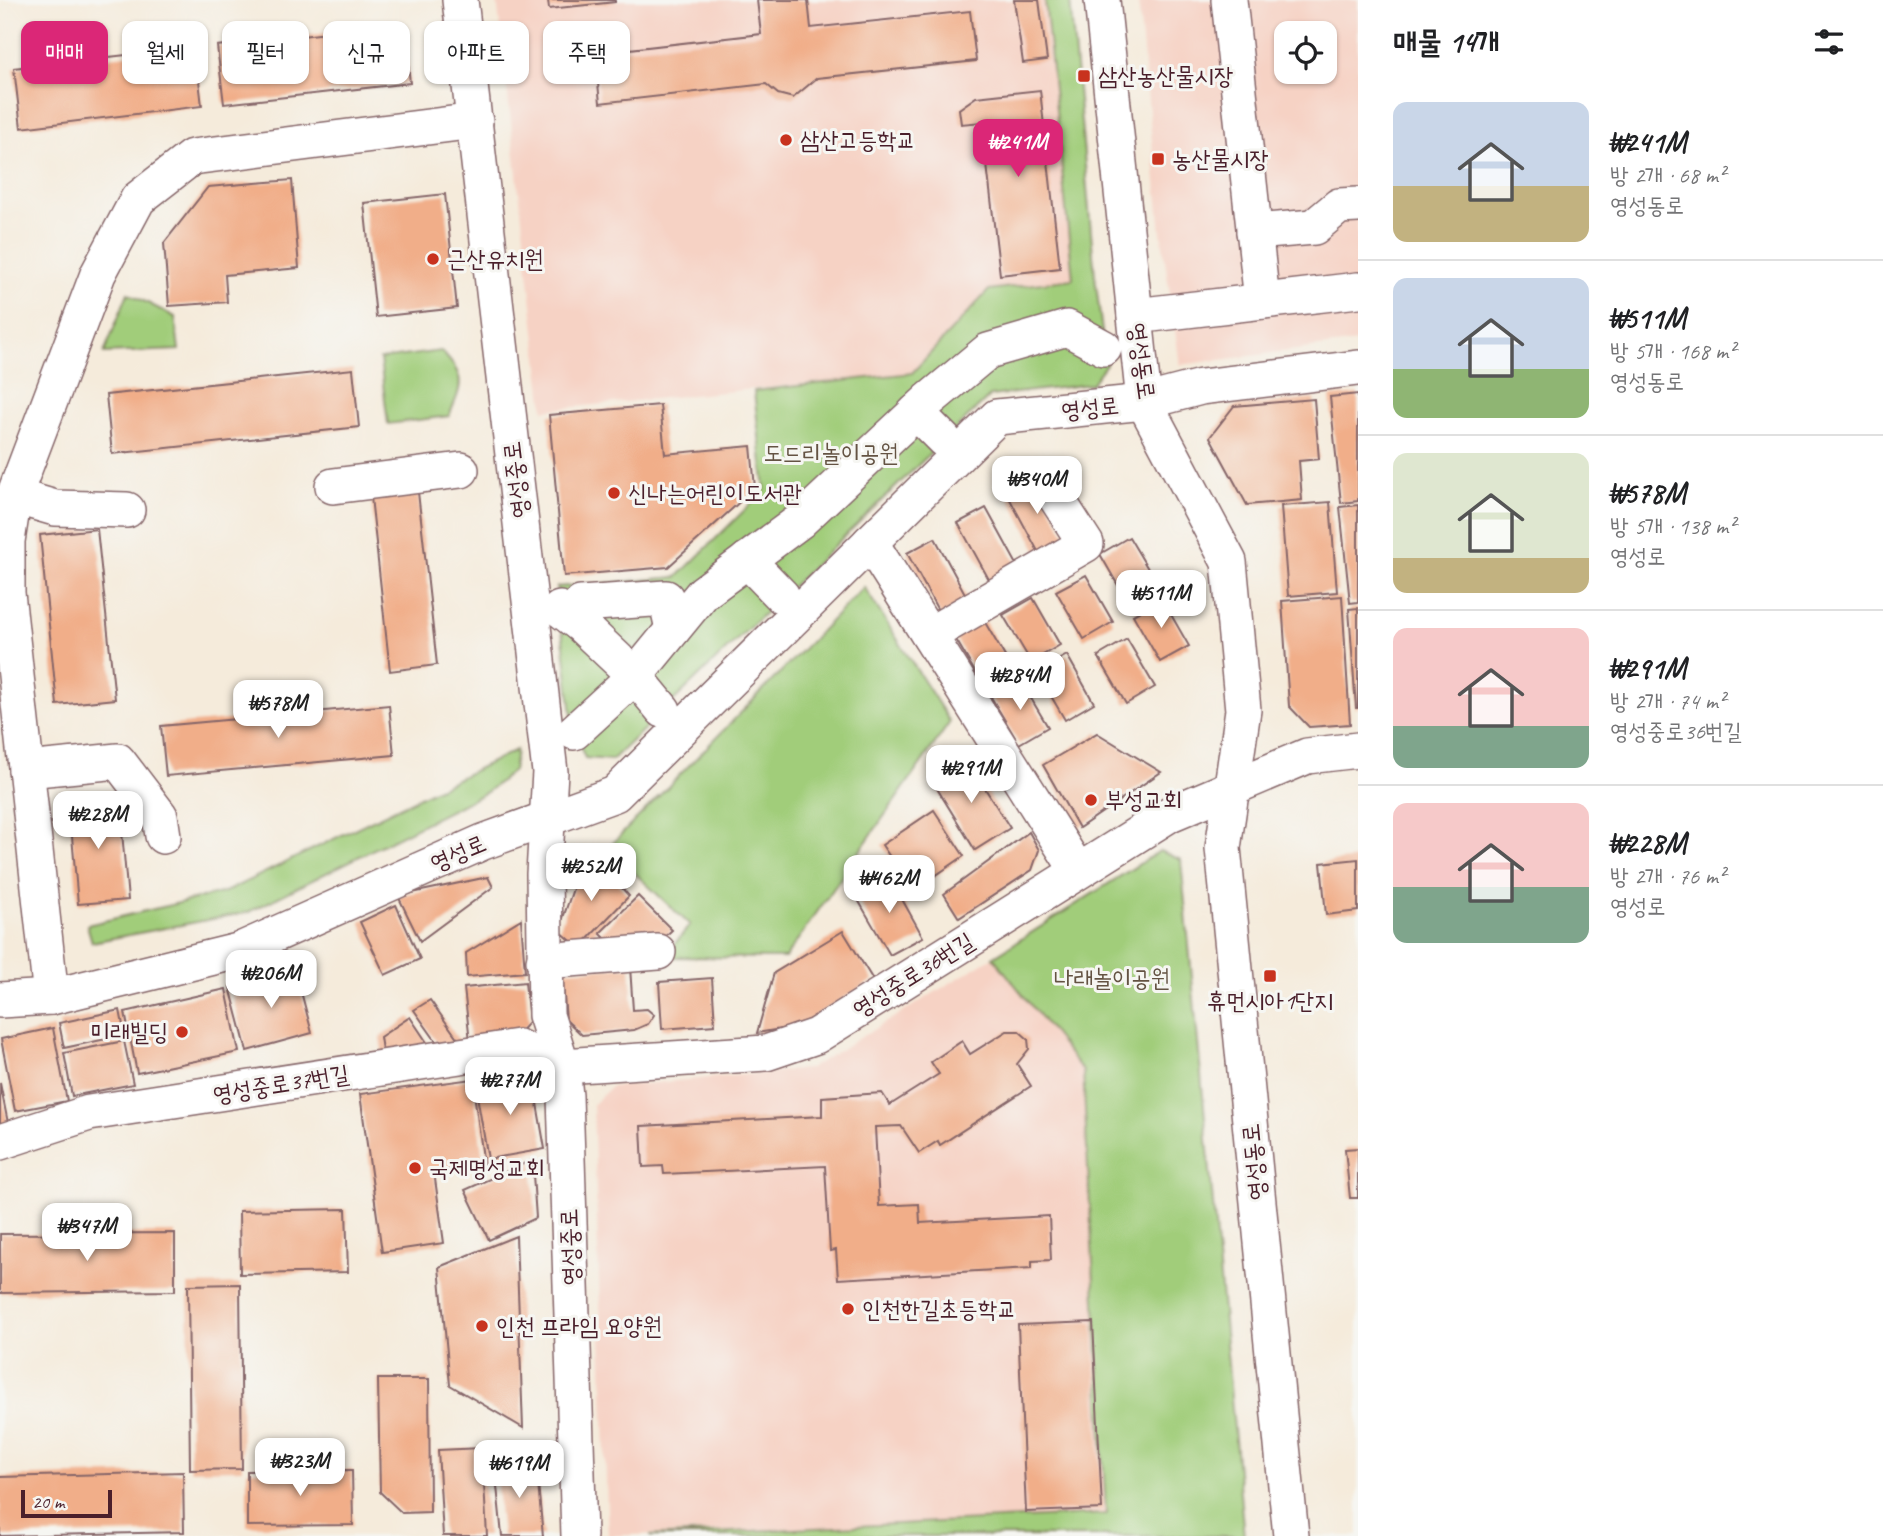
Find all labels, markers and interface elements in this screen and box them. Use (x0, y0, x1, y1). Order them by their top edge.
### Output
chip: 매매 (21, 21, 108, 84)
chip: 월세 (122, 21, 208, 84)
chip: 필터 (222, 21, 309, 84)
chip: 신규 (323, 21, 410, 84)
chip: 아파트 (424, 21, 529, 84)
chip: 주택 (543, 21, 630, 84)
map controls (1274, 21, 1337, 84)
button: locate (1274, 21, 1337, 84)
text: 매물 14개 (1393, 23, 1500, 61)
icon: filters (1810, 23, 1848, 61)
place label: 삼산농산물시장 (1098, 61, 1233, 91)
marker: 삼산농산물시장 (1076, 68, 1092, 84)
pin: ₩241M (969, 120, 1067, 179)
text: ₩241M (1610, 123, 1686, 161)
place label: 삼산고등학교 (800, 125, 916, 155)
text: ₩241M (989, 127, 1047, 156)
icon: home (1449, 130, 1533, 214)
marker: 삼산고등학교 (778, 132, 794, 148)
place label: 농산물시장 (1172, 144, 1269, 174)
marker: 농산물시장 (1150, 151, 1166, 167)
text: 방 2개 · 68 m² (1610, 161, 1725, 190)
text: 영성동로 (1610, 191, 1684, 220)
place label: 근산유치원 (447, 244, 544, 274)
marker: 근산유치원 (425, 251, 441, 267)
text: ₩511M (1610, 299, 1685, 337)
icon: home (1449, 306, 1533, 390)
street label: 영성동로 (1122, 321, 1162, 401)
text: 방 5개 · 168 m² (1610, 337, 1735, 366)
text: 영성동로 (1610, 367, 1684, 396)
street label: 영성로 (1060, 390, 1120, 426)
park label: 도드리놀이공원 (763, 438, 899, 468)
street label: 영성중로 (496, 440, 536, 520)
pin: ₩340M (988, 456, 1086, 516)
text: ₩340M (1008, 464, 1066, 493)
text: ₩578M (1610, 474, 1685, 512)
place label: 신나는어린이도서관 (628, 478, 802, 508)
icon: home (1449, 481, 1533, 565)
marker: 신나는어린이도서관 (606, 485, 622, 501)
text: 방 5개 · 138 m² (1610, 512, 1735, 541)
text: 영성로 (1610, 542, 1666, 571)
pin: ₩511M (1112, 570, 1210, 630)
text: ₩511M (1132, 578, 1190, 607)
text: ₩291M (1610, 649, 1686, 687)
pin: ₩284M (971, 652, 1069, 712)
icon: home (1449, 656, 1533, 740)
text: ₩284M (991, 660, 1049, 689)
pin: ₩578M (229, 680, 327, 740)
text: 방 2개 · 74 m² (1610, 687, 1725, 716)
text: ₩578M (249, 688, 307, 717)
text: 영성중로36번길 (1610, 717, 1742, 746)
pin: ₩291M (922, 746, 1020, 805)
text: ₩291M (942, 753, 1000, 782)
place label: 부성교회 (1105, 785, 1182, 815)
pin: ₩228M (49, 792, 147, 851)
marker: 부성교회 (1083, 792, 1099, 808)
text: ₩228M (69, 799, 127, 828)
text: ₩228M (1610, 824, 1686, 862)
street label: 영성로 (425, 828, 491, 878)
icon: home (1449, 831, 1533, 915)
pin: ₩252M (542, 844, 640, 903)
text: ₩252M (562, 851, 620, 880)
pin: ₩462M (840, 856, 938, 915)
text: 방 2개 · 76 m² (1610, 862, 1725, 891)
text: ₩462M (860, 863, 918, 892)
text: 영성로 (1610, 892, 1666, 921)
street label: 영성중로36번길 (847, 926, 979, 1024)
pin: ₩206M (222, 950, 320, 1010)
text: ₩206M (242, 958, 300, 987)
park label: 나래놀이공원 (1054, 963, 1170, 993)
marker: 휴먼시아1단지 (1262, 968, 1278, 984)
place label: 휴먼시아1단지 (1207, 986, 1333, 1016)
place label: 미래빌딩 (91, 1017, 168, 1047)
marker: 미래빌딩 (174, 1024, 190, 1040)
street label: 영성중로37번길 (211, 1058, 351, 1110)
pin: ₩277M (461, 1058, 559, 1117)
text: ₩277M (481, 1065, 539, 1094)
street label: 영성동로 (1235, 1122, 1273, 1202)
place label: 국제명성교회 (429, 1153, 545, 1183)
marker: 국제명성교회 (407, 1160, 423, 1176)
pin: ₩347M (38, 1204, 136, 1263)
street label: 영성중로 (554, 1208, 586, 1286)
text: ₩347M (58, 1211, 116, 1240)
place label: 인천한길초등학교 (862, 1294, 1017, 1324)
marker: 인천한길초등학교 (840, 1301, 856, 1317)
place label: 인천 프라임 요양원 (496, 1311, 662, 1341)
marker: 인천 프라임 요양원 (474, 1318, 490, 1334)
pin: ₩323M (251, 1438, 349, 1498)
pin: ₩619M (470, 1440, 568, 1500)
text: ₩323M (271, 1446, 329, 1475)
text: ₩619M (490, 1448, 548, 1477)
scale bar (21, 1487, 112, 1519)
text: 20 m (32, 1490, 64, 1514)

